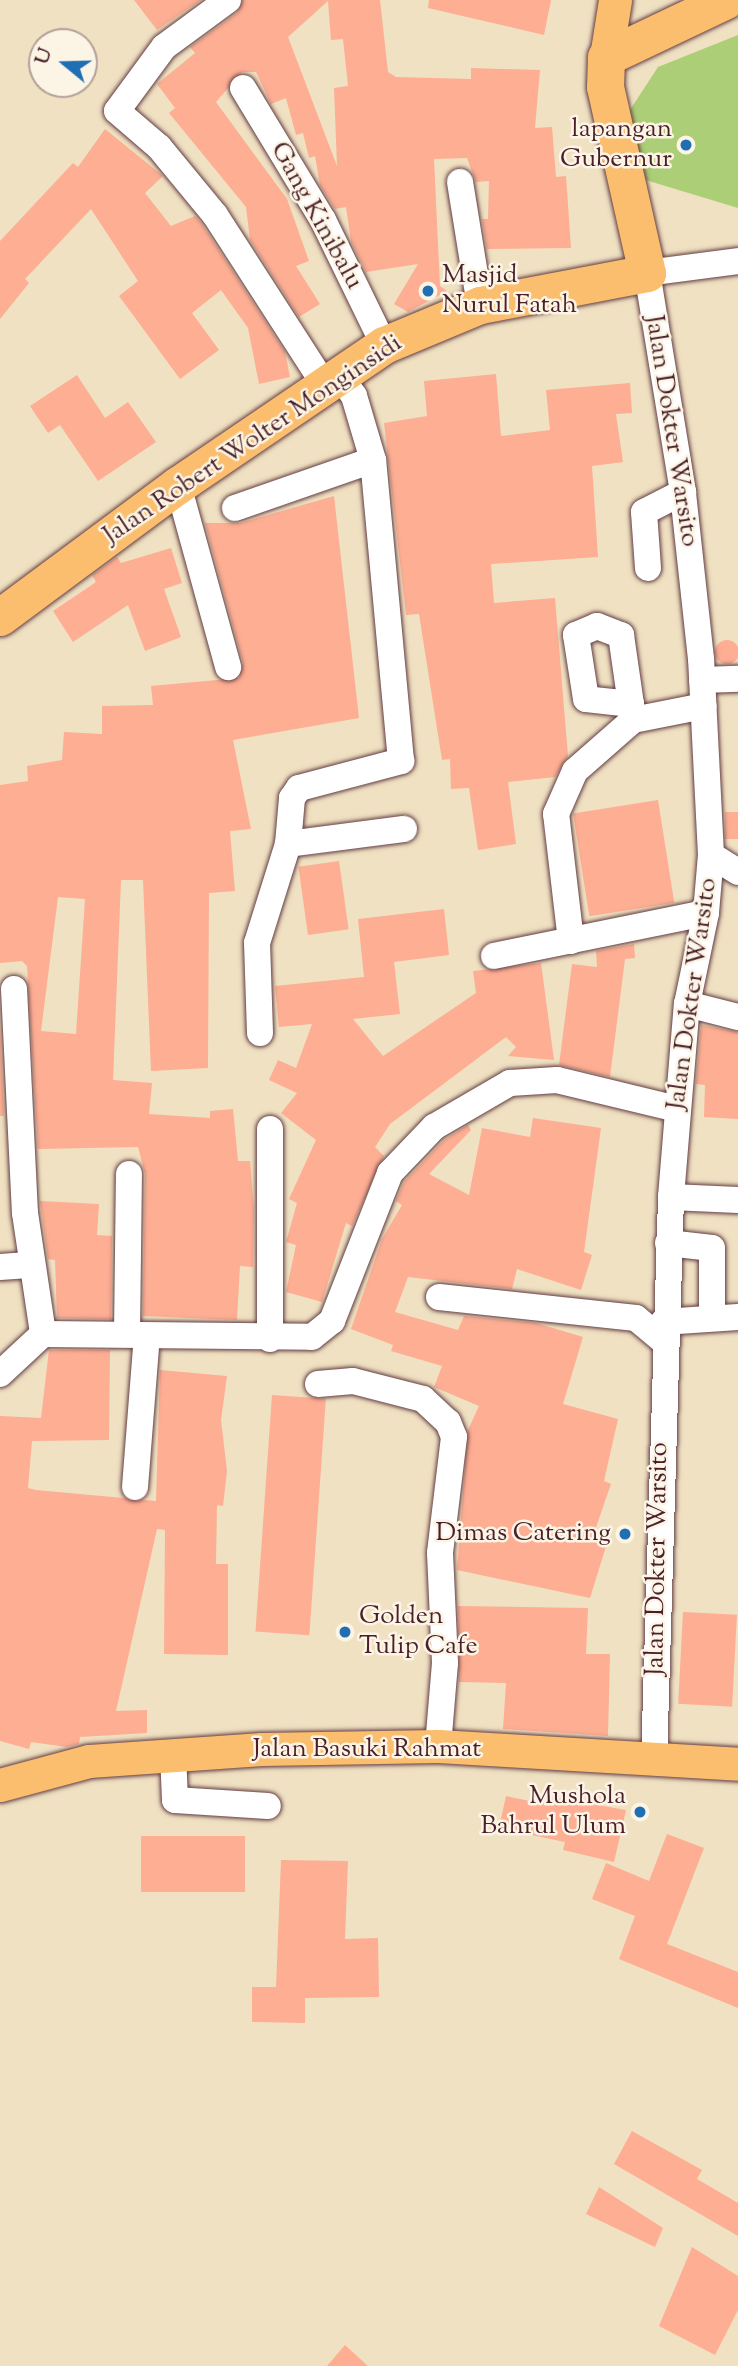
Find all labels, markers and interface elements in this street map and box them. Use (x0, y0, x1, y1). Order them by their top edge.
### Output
north arrow (28, 28, 98, 98)
text: U (29, 45, 60, 68)
place label: lapangan Gubernur (560, 114, 672, 176)
street label: Gang Kinibalu (263, 137, 369, 295)
marker: lapangan Gubernur (678, 137, 694, 153)
place label: Masjid Nurul Fatah (442, 260, 577, 322)
marker: Masjid Nurul Fatah (420, 283, 436, 299)
street label: Jalan Dokter Warsito (637, 313, 705, 549)
street label: Jalan Robert Wolter Monginsidi (98, 328, 408, 552)
street label: Jalan Dokter Warsito (661, 876, 725, 1112)
street label: Jalan Dokter Warsito (640, 1442, 676, 1676)
place label: Dimas Catering (436, 1518, 611, 1550)
marker: Dimas Catering (617, 1526, 633, 1542)
place label: Golden Tulip Cafe (359, 1601, 478, 1662)
marker: Golden Tulip Cafe (337, 1624, 353, 1640)
street label: Jalan Basuki Rahmat (253, 1734, 481, 1766)
place label: Mushola Bahrul Ulum (480, 1781, 626, 1842)
marker: Mushola Bahrul Ulum (632, 1804, 648, 1820)

